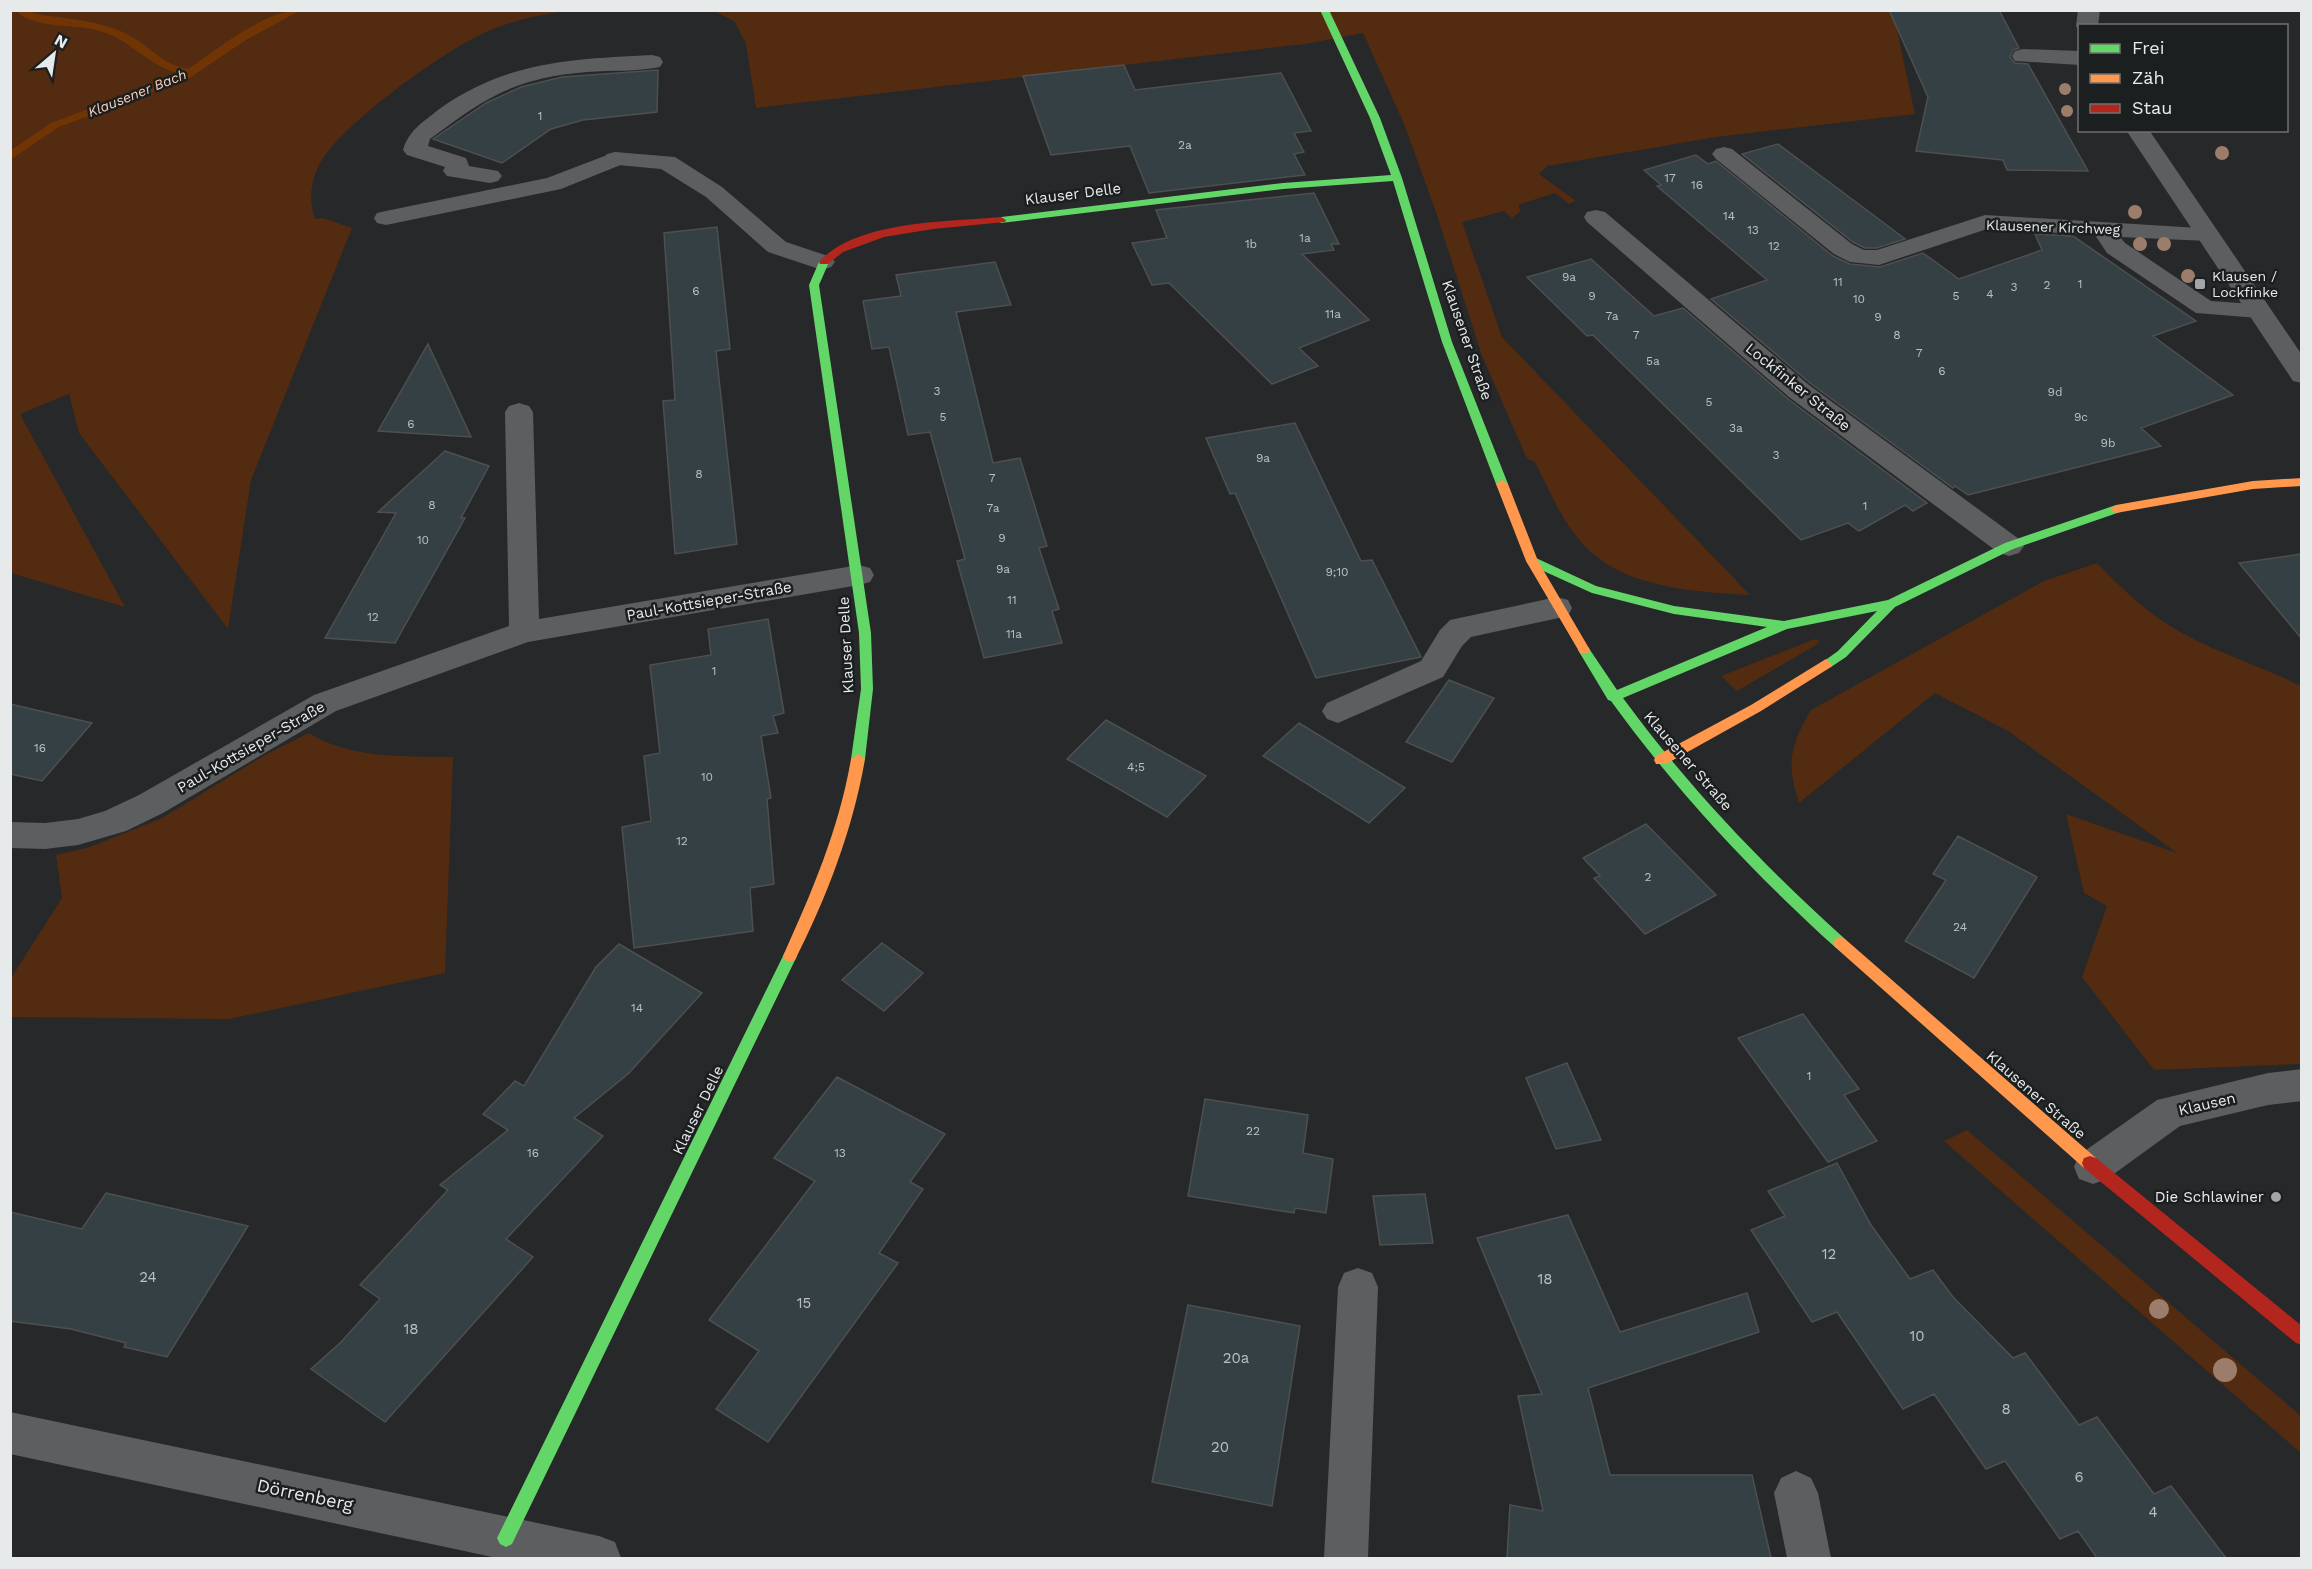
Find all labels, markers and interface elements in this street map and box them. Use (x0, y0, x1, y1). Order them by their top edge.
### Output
north arrow (24, 24, 84, 84)
legend (2078, 24, 2288, 132)
text: N (51, 30, 71, 53)
text: Frei (2132, 37, 2164, 58)
water label: Klausener Bach (85, 66, 189, 120)
text: Zäh (2132, 67, 2165, 88)
text: Stau (2132, 97, 2172, 118)
house number: 1 (538, 109, 542, 123)
house number: 2a (1178, 138, 1192, 152)
house number: 17 (1664, 171, 1676, 185)
house number: 16 (1691, 178, 1703, 192)
street label: Klauser Delle (1024, 179, 1122, 209)
house number: 14 (1723, 209, 1735, 223)
street label: Klausener Kirchweg (1986, 217, 2121, 237)
house number: 13 (1747, 223, 1759, 237)
house number: 1a (1299, 231, 1311, 245)
house number: 1b (1245, 237, 1257, 251)
house number: 12 (1768, 239, 1780, 253)
place label: Klausen / Lockfinke (2212, 268, 2278, 300)
house number: 9a (1562, 270, 1576, 284)
house number: 11 (1833, 275, 1843, 289)
house number: 1 (2078, 277, 2082, 291)
marker: Klausen / Lockfinke (2193, 277, 2207, 291)
street label: Klausener Straße (1438, 278, 1496, 402)
house number: 2 (2044, 278, 2051, 292)
house number: 3 (2011, 280, 2018, 294)
house number: 6 (692, 284, 700, 298)
house number: 4 (1986, 287, 1994, 301)
house number: 9 (1588, 289, 1596, 303)
house number: 5 (1953, 289, 1960, 303)
house number: 10 (1853, 292, 1865, 306)
house number: 11a (1325, 307, 1341, 321)
house number: 7a (1605, 309, 1619, 323)
house number: 9 (1874, 310, 1882, 324)
house number: 7 (1633, 328, 1640, 342)
house number: 8 (1893, 328, 1901, 342)
street label: Lockfinker Straße (1742, 339, 1854, 435)
house number: 7 (1916, 346, 1923, 360)
house number: 5a (1646, 354, 1660, 368)
house number: 6 (1938, 364, 1946, 378)
house number: 3 (934, 384, 941, 398)
house number: 9d (2048, 385, 2062, 399)
house number: 5 (1706, 395, 1713, 409)
house number: 5 (940, 410, 947, 424)
house number: 9c (2074, 410, 2088, 424)
house number: 6 (407, 417, 415, 431)
house number: 3a (1729, 421, 1743, 435)
house number: 9b (2101, 436, 2115, 450)
house number: 3 (1773, 448, 1780, 462)
house number: 9a (1256, 451, 1270, 465)
house number: 8 (695, 467, 703, 481)
house number: 7 (989, 471, 996, 485)
house number: 8 (428, 498, 436, 512)
house number: 1 (1863, 499, 1867, 513)
house number: 7a (986, 501, 1000, 515)
house number: 9 (998, 531, 1006, 545)
house number: 10 (417, 533, 429, 547)
house number: 9a (996, 562, 1010, 576)
house number: 9;10 (1325, 565, 1349, 579)
street label: Paul-Kottsieper-Straße (625, 578, 793, 624)
house number: 11 (1007, 593, 1017, 607)
street label: Klauser Delle (834, 596, 858, 694)
house number: 12 (367, 610, 379, 624)
house number: 11a (1006, 627, 1022, 641)
house number: 1 (712, 664, 716, 678)
street label: Paul-Kottsieper-Straße (174, 697, 328, 797)
street label: Klausener Straße (1640, 708, 1736, 814)
house number: 16 (34, 741, 46, 755)
house number: 4;5 (1127, 760, 1145, 774)
house number: 10 (701, 770, 713, 784)
house number: 12 (676, 834, 688, 848)
house number: 2 (1645, 870, 1652, 884)
house number: 24 (1953, 920, 1967, 934)
house number: 14 (631, 1001, 643, 1015)
street label: Klausener Straße (1983, 1047, 2089, 1143)
street label: Klauser Delle (669, 1062, 727, 1158)
house number: 1 (1807, 1069, 1811, 1083)
street label: Klausen (2177, 1089, 2237, 1119)
house number: 22 (1246, 1124, 1260, 1138)
house number: 16 (527, 1146, 539, 1160)
house number: 13 (834, 1146, 846, 1160)
place label: Die Schlawiner (2155, 1188, 2264, 1206)
marker: Die Schlawiner (2269, 1190, 2283, 1204)
house number: 12 (1822, 1245, 1836, 1263)
house number: 24 (139, 1268, 157, 1286)
house number: 18 (1537, 1270, 1553, 1288)
house number: 15 (797, 1294, 811, 1312)
house number: 18 (403, 1320, 419, 1338)
house number: 10 (1909, 1327, 1925, 1345)
house number: 20a (1223, 1349, 1250, 1367)
house number: 8 (2001, 1400, 2011, 1418)
house number: 20 (1211, 1438, 1229, 1456)
house number: 6 (2074, 1468, 2084, 1486)
street label: Dörrenberg (255, 1474, 356, 1515)
house number: 4 (2148, 1503, 2158, 1521)

